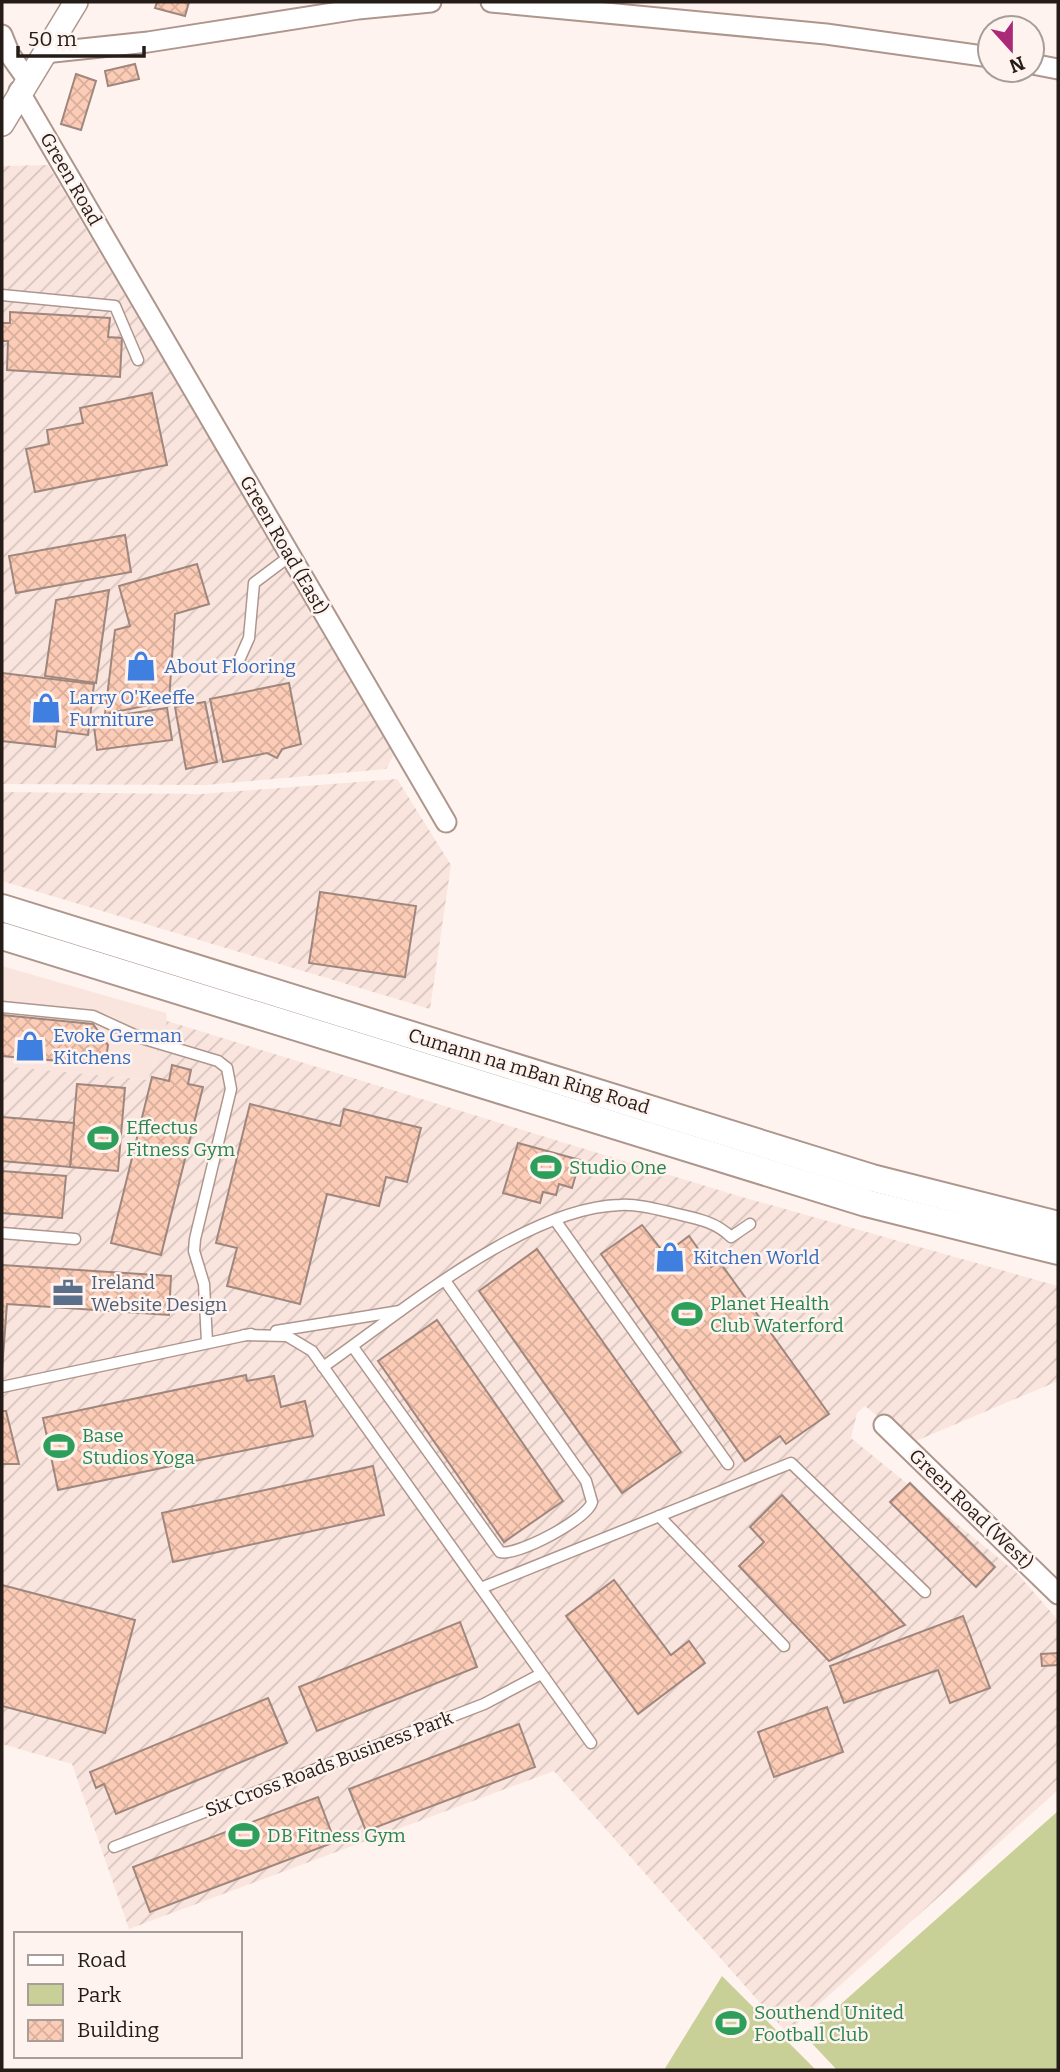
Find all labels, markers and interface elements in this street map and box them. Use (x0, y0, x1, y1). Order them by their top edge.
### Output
scale bar (18, 14, 144, 58)
north arrow (976, 14, 1046, 84)
text: 50 m (28, 26, 77, 52)
text: N (1006, 51, 1028, 78)
street label: Green Road (35, 129, 107, 229)
street label: Green Road (East) (235, 471, 333, 619)
shop icon: About Flooring (124, 649, 158, 683)
place label: About Flooring (164, 655, 296, 678)
place label: Larry O'Keeffe Furniture (69, 686, 195, 731)
shop icon: Larry O'Keeffe Furniture (29, 691, 63, 725)
street label: Cumann na mBan Ring Road (405, 1023, 653, 1119)
place label: Evoke German Kitchens (53, 1024, 182, 1069)
shop icon: Evoke German Kitchens (13, 1029, 47, 1063)
place label: Effectus Fitness Gym (126, 1116, 235, 1161)
sports icon: Effectus Fitness Gym (86, 1121, 120, 1155)
sports icon: Studio One (529, 1150, 563, 1184)
place label: Studio One (569, 1156, 667, 1179)
shop icon: Kitchen World (653, 1240, 687, 1274)
place label: Kitchen World (693, 1246, 820, 1269)
place label: Ireland Website Design (91, 1271, 227, 1316)
office icon: Ireland Website Design (51, 1276, 85, 1310)
place label: Planet Health Club Waterford (710, 1292, 844, 1337)
sports icon: Planet Health Club Waterford (670, 1297, 704, 1331)
place label: Base Studios Yoga (82, 1424, 196, 1469)
sports icon: Base Studios Yoga (42, 1429, 76, 1463)
street label: Green Road (West) (904, 1444, 1038, 1574)
street label: Six Cross Roads Business Park (202, 1706, 456, 1822)
sports icon: DB Fitness Gym (227, 1818, 261, 1852)
place label: DB Fitness Gym (267, 1824, 406, 1847)
legend (14, 1932, 242, 2058)
text: Road (77, 1947, 126, 1973)
text: Park (77, 1982, 121, 2008)
place label: Southend United Football Club (754, 2001, 904, 2046)
sports icon: Southend United Football Club (714, 2006, 748, 2040)
text: Building (77, 2017, 160, 2043)

